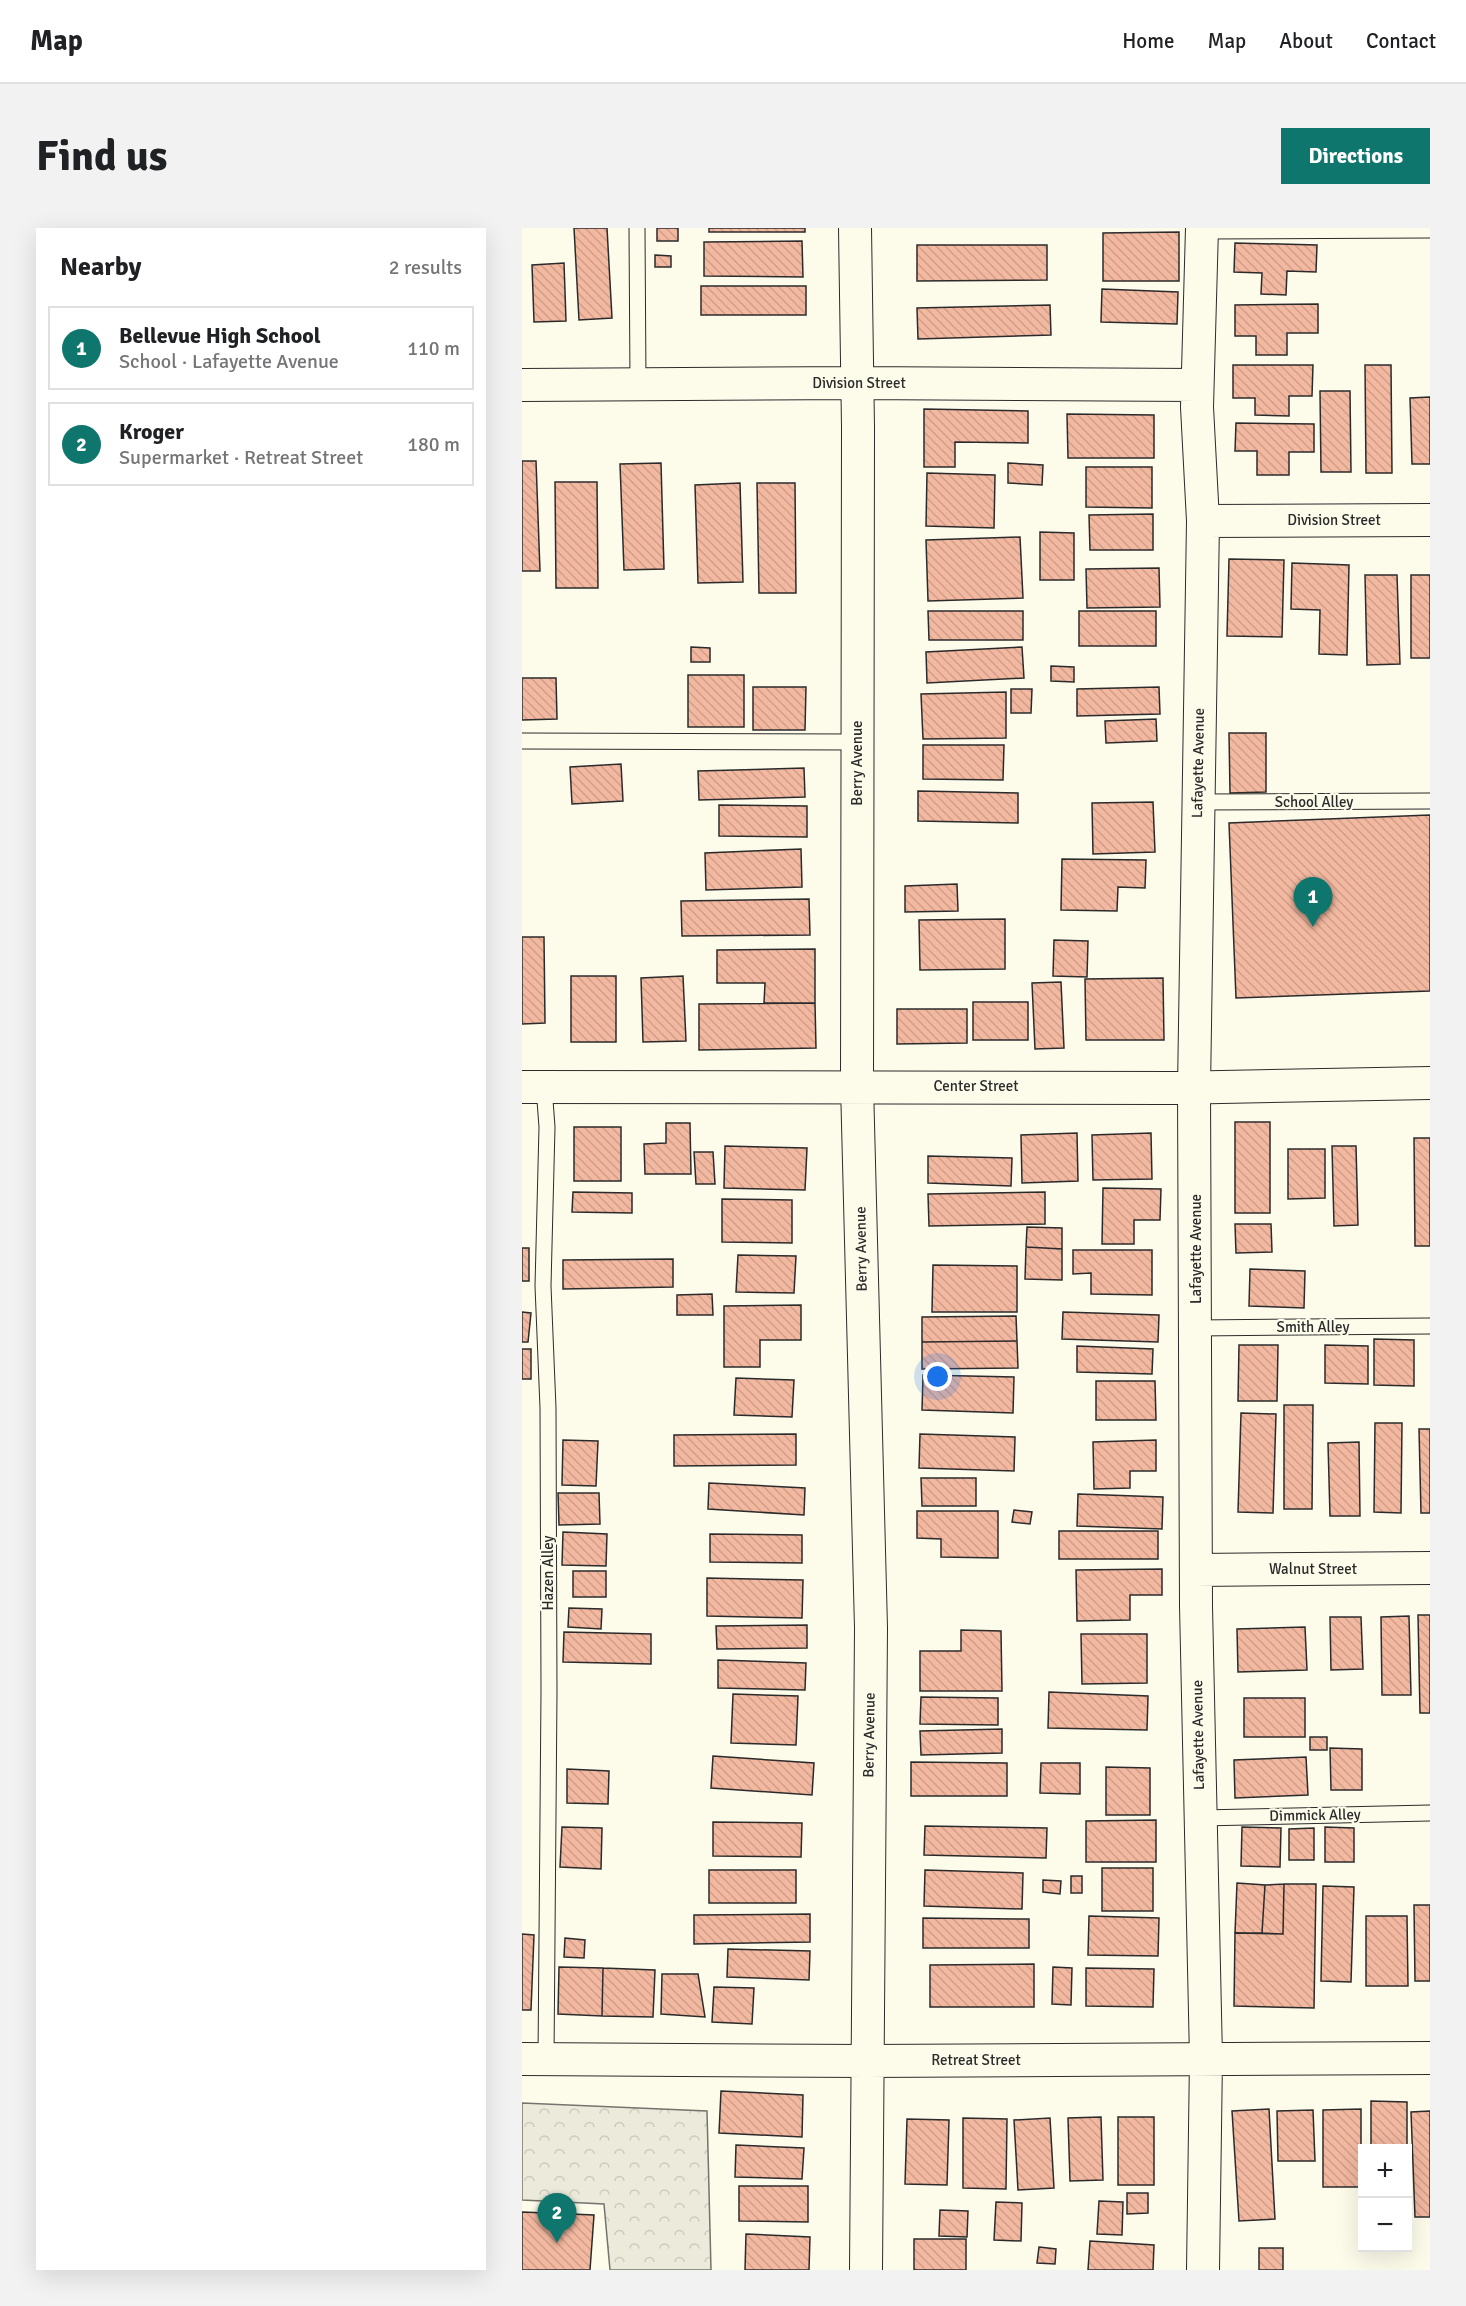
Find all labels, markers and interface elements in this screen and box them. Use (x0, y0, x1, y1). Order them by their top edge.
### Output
text: Map (30, 24, 83, 58)
text: Home (1122, 28, 1175, 54)
text: Map (1208, 28, 1246, 54)
text: About (1279, 28, 1333, 54)
text: Contact (1366, 28, 1436, 54)
button: Directions (1281, 128, 1430, 184)
text: Find us (36, 131, 167, 182)
text: Nearby (60, 251, 141, 283)
text: 2 results (389, 255, 462, 280)
text: Bellevue High School (119, 322, 321, 349)
text: 1 (76, 336, 87, 361)
text: 110 m (407, 336, 460, 361)
text: School · Lafayette Avenue (119, 349, 339, 374)
street label: Division Street (812, 374, 906, 392)
text: Kroger (119, 418, 184, 445)
text: 2 (76, 432, 87, 457)
text: 180 m (407, 432, 460, 457)
text: Supermarket · Retreat Street (119, 445, 363, 470)
street label: Division Street (1287, 511, 1381, 529)
street label: Lafayette Avenue (1188, 708, 1208, 818)
street label: Berry Avenue (848, 720, 866, 806)
street label: School Alley (1275, 793, 1353, 811)
pin: 1 (1294, 878, 1332, 927)
street label: Center Street (933, 1077, 1019, 1095)
street label: Lafayette Avenue (1187, 1194, 1205, 1304)
street label: Berry Avenue (851, 1206, 871, 1292)
street label: Smith Alley (1277, 1318, 1349, 1336)
your location (923, 1362, 952, 1391)
street label: Hazen Alley (539, 1535, 557, 1611)
street label: Walnut Street (1269, 1560, 1357, 1578)
street label: Lafayette Avenue (1188, 1680, 1208, 1790)
street label: Berry Avenue (859, 1692, 879, 1778)
street label: Dimmick Alley (1269, 1805, 1361, 1825)
street label: Retreat Street (931, 2051, 1021, 2069)
map controls (1358, 2144, 1412, 2252)
button: + (1358, 2144, 1412, 2198)
pin: 2 (537, 2194, 576, 2243)
button: − (1358, 2198, 1412, 2252)

